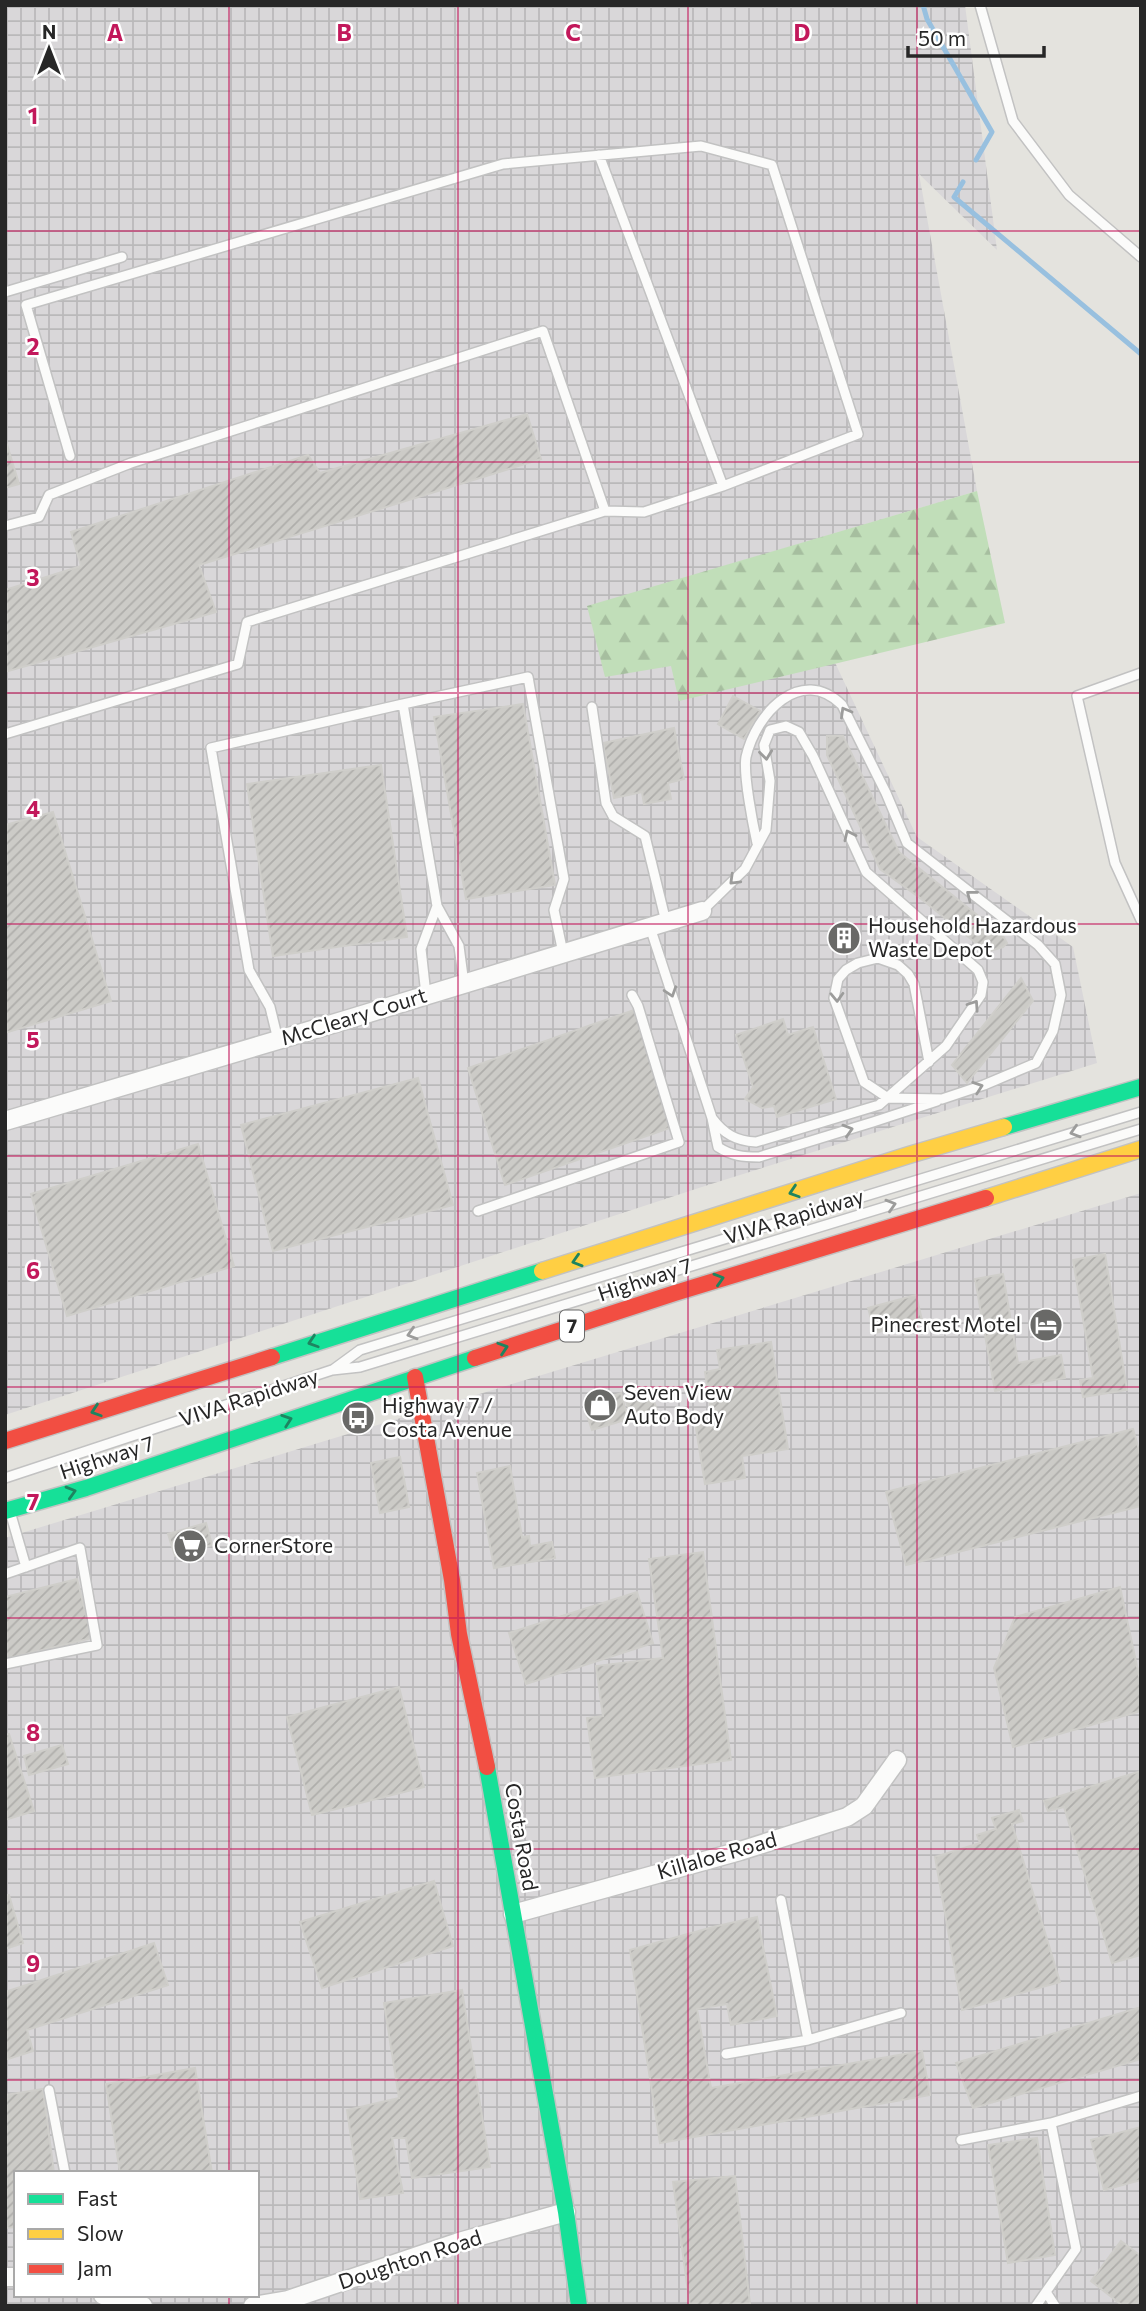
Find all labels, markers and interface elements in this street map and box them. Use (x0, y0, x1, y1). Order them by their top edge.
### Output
north arrow (14, 14, 84, 84)
scale bar (908, 14, 1044, 58)
text: A (107, 18, 124, 46)
text: B (336, 18, 352, 46)
text: C (565, 18, 581, 46)
text: D (794, 18, 811, 46)
text: N (42, 20, 56, 43)
text: 50 m (918, 25, 966, 50)
text: 1 (28, 101, 38, 129)
text: 2 (26, 332, 40, 360)
text: 3 (26, 563, 40, 591)
one-way arrow (840, 707, 853, 720)
one-way arrow (759, 749, 774, 761)
text: 4 (26, 794, 40, 822)
one-way arrow (843, 830, 857, 842)
one-way arrow (729, 871, 742, 884)
one-way arrow (967, 890, 979, 903)
place label: Household Hazardous Waste Depot (868, 912, 1077, 961)
building icon: Household Hazardous Waste Depot (825, 919, 863, 957)
street label: McCleary Court (278, 982, 429, 1050)
one-way arrow (663, 985, 677, 997)
one-way arrow (830, 992, 845, 1003)
one-way arrow (966, 1000, 978, 1013)
text: 5 (26, 1025, 40, 1053)
one-way arrow (972, 1081, 984, 1095)
one-way arrow (842, 1123, 854, 1138)
one-way arrow (1070, 1123, 1082, 1138)
street label: VIVA Rapidway (721, 1182, 867, 1249)
one-way arrow (788, 1184, 801, 1198)
one-way arrow (884, 1199, 896, 1213)
one-way arrow (571, 1252, 583, 1267)
street label: Highway 7 (594, 1252, 695, 1306)
text: 6 (26, 1256, 40, 1284)
one-way arrow (713, 1273, 725, 1287)
hotel icon: Pinecrest Motel (1027, 1306, 1065, 1344)
road number: 7 (560, 1310, 584, 1342)
place label: Pinecrest Motel (870, 1311, 1021, 1336)
one-way arrow (407, 1326, 419, 1340)
one-way arrow (307, 1334, 320, 1348)
one-way arrow (496, 1342, 508, 1357)
street label: VIVA Rapidway (176, 1362, 321, 1431)
place label: Seven View Auto Body (624, 1379, 732, 1428)
shop icon: Seven View Auto Body (581, 1386, 619, 1424)
place label: Highway 7 / Costa Avenue (382, 1392, 512, 1441)
bus stop icon: Highway 7 / Costa Avenue (339, 1399, 377, 1437)
one-way arrow (91, 1403, 103, 1418)
one-way arrow (280, 1414, 292, 1428)
street label: Highway 7 (56, 1430, 157, 1484)
one-way arrow (65, 1486, 77, 1500)
text: 7 (27, 1487, 39, 1515)
supermarket icon: CornerStore (171, 1527, 209, 1565)
place label: CornerStore (214, 1532, 333, 1557)
text: 8 (26, 1718, 40, 1746)
street label: Costa Road (501, 1781, 544, 1893)
street label: Killaloe Road (654, 1826, 779, 1884)
text: 9 (26, 1949, 40, 1977)
legend (14, 2171, 259, 2297)
text: Fast (77, 2185, 118, 2210)
text: Slow (77, 2220, 124, 2245)
street label: Doughton Road (335, 2224, 484, 2294)
text: Jam (77, 2255, 112, 2280)

